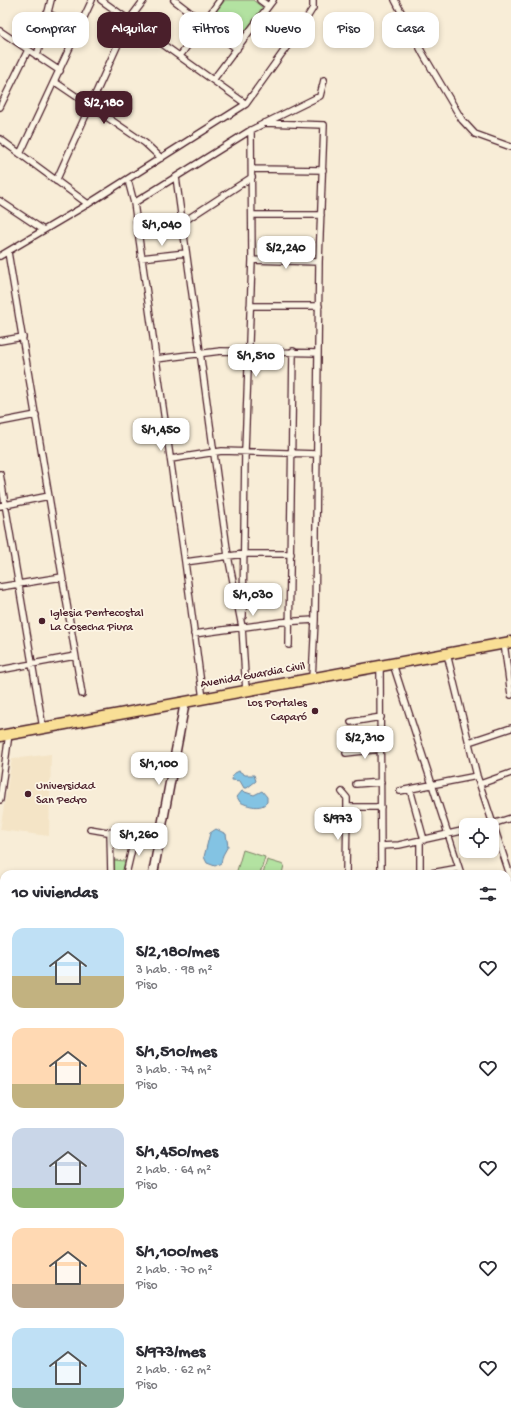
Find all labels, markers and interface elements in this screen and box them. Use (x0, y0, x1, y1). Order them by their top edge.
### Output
chip: Comprar (12, 12, 89, 48)
chip: Alquilar (97, 12, 171, 48)
chip: Filtros (179, 12, 243, 48)
chip: Nuevo (251, 12, 315, 48)
chip: Piso (323, 12, 374, 48)
chip: Casa (382, 12, 439, 48)
pin: S/2,180 (67, 91, 141, 125)
text: S/2,180 (84, 96, 124, 111)
pin: S/1,040 (125, 213, 199, 247)
text: S/1,040 (142, 218, 182, 233)
pin: S/2,240 (249, 236, 323, 270)
text: S/2,240 (266, 241, 306, 256)
pin: S/1,510 (219, 344, 293, 378)
text: S/1,510 (237, 349, 275, 364)
pin: S/1,450 (124, 418, 198, 452)
text: S/1,450 (142, 423, 180, 438)
pin: S/1,030 (216, 583, 290, 617)
text: S/1,030 (233, 588, 273, 603)
place label: Iglesia Pentecostal La Cosecha Piura (50, 607, 144, 635)
marker: Iglesia Pentecostal La Cosecha Piura (37, 616, 47, 626)
street label: Avenida Guardia Civil (199, 660, 307, 692)
place label: Los Portales Caparó (247, 697, 308, 725)
marker: Los Portales Caparó (310, 706, 320, 716)
pin: S/2,310 (328, 726, 402, 760)
text: S/2,310 (346, 731, 385, 746)
pin: S/1,100 (122, 752, 196, 786)
text: S/1,100 (140, 757, 178, 772)
place label: Universidad San Pedro (36, 780, 96, 808)
marker: Universidad San Pedro (23, 789, 33, 799)
pin: S/973 (310, 807, 366, 841)
text: S/973 (323, 812, 353, 827)
map controls (459, 818, 499, 858)
button: locate (459, 818, 499, 858)
pin: S/1,260 (102, 823, 176, 857)
text: S/1,260 (120, 828, 158, 843)
icon: filters (477, 883, 499, 905)
text: 10 viviendas (12, 884, 97, 904)
text: S/2,180/mes (136, 943, 219, 963)
icon: home (44, 944, 92, 992)
icon: heart (477, 957, 499, 979)
text: 3 hab. · 98 m² (136, 963, 212, 978)
text: Piso (136, 978, 158, 993)
text: S/1,510/mes (136, 1043, 217, 1063)
icon: home (44, 1044, 92, 1092)
icon: heart (477, 1057, 499, 1079)
text: 3 hab. · 74 m² (136, 1063, 212, 1078)
text: Piso (136, 1078, 158, 1093)
text: S/1,450/mes (136, 1143, 218, 1163)
icon: home (44, 1144, 92, 1192)
icon: heart (477, 1157, 499, 1179)
text: 2 hab. · 64 m² (136, 1163, 211, 1178)
text: Piso (136, 1178, 158, 1193)
text: S/1,100/mes (136, 1243, 218, 1263)
icon: home (44, 1244, 92, 1292)
icon: heart (477, 1257, 499, 1279)
text: 2 hab. · 70 m² (136, 1263, 212, 1278)
text: Piso (136, 1278, 158, 1293)
text: S/973/mes (136, 1343, 205, 1363)
icon: home (44, 1344, 92, 1392)
icon: heart (477, 1357, 499, 1379)
text: 2 hab. · 62 m² (136, 1363, 211, 1378)
text: Piso (136, 1378, 158, 1393)

